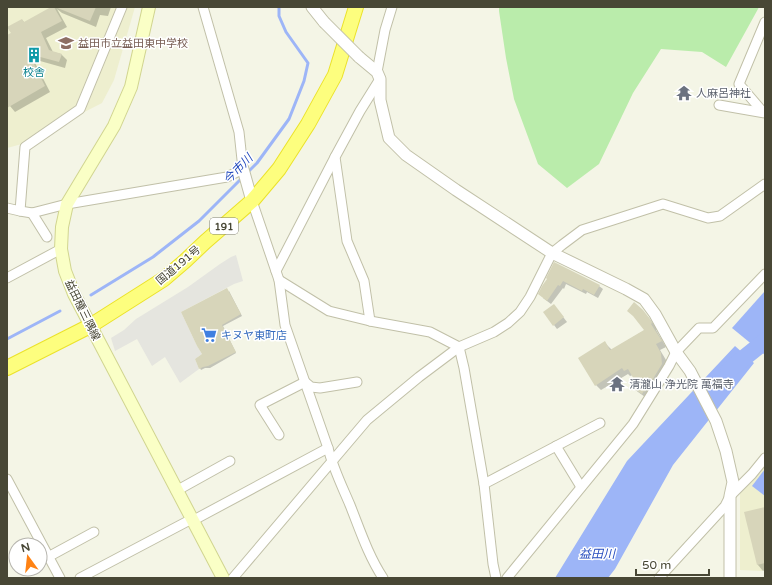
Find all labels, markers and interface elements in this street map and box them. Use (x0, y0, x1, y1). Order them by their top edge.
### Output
school or university icon: 益田市立益田東中学校 (57, 34, 75, 52)
place label: 益田市立益田東中学校 (78, 37, 188, 50)
building icon: 校舎 (25, 46, 43, 64)
place label: 校舎 (23, 66, 45, 79)
temple icon: 人麻呂神社 (675, 84, 693, 102)
place label: 人麻呂神社 (696, 87, 751, 100)
water label: 今市川 (220, 150, 257, 187)
road number: 191 (210, 218, 238, 234)
street label: 国道191号 (154, 243, 203, 288)
street label: 益田種三隅線 (62, 278, 103, 343)
supermarket icon: キヌヤ東町店 (200, 326, 218, 344)
place label: キヌヤ東町店 (221, 329, 287, 342)
temple icon: 清瀧山 浄光院 萬福寺 (608, 375, 626, 393)
place label: 清瀧山 浄光院 萬福寺 (629, 378, 734, 391)
north arrow (8, 537, 48, 577)
text: N (20, 540, 31, 555)
water label: 益田川 (579, 547, 617, 561)
scale bar (636, 551, 709, 577)
text: 50 m (642, 558, 671, 572)

